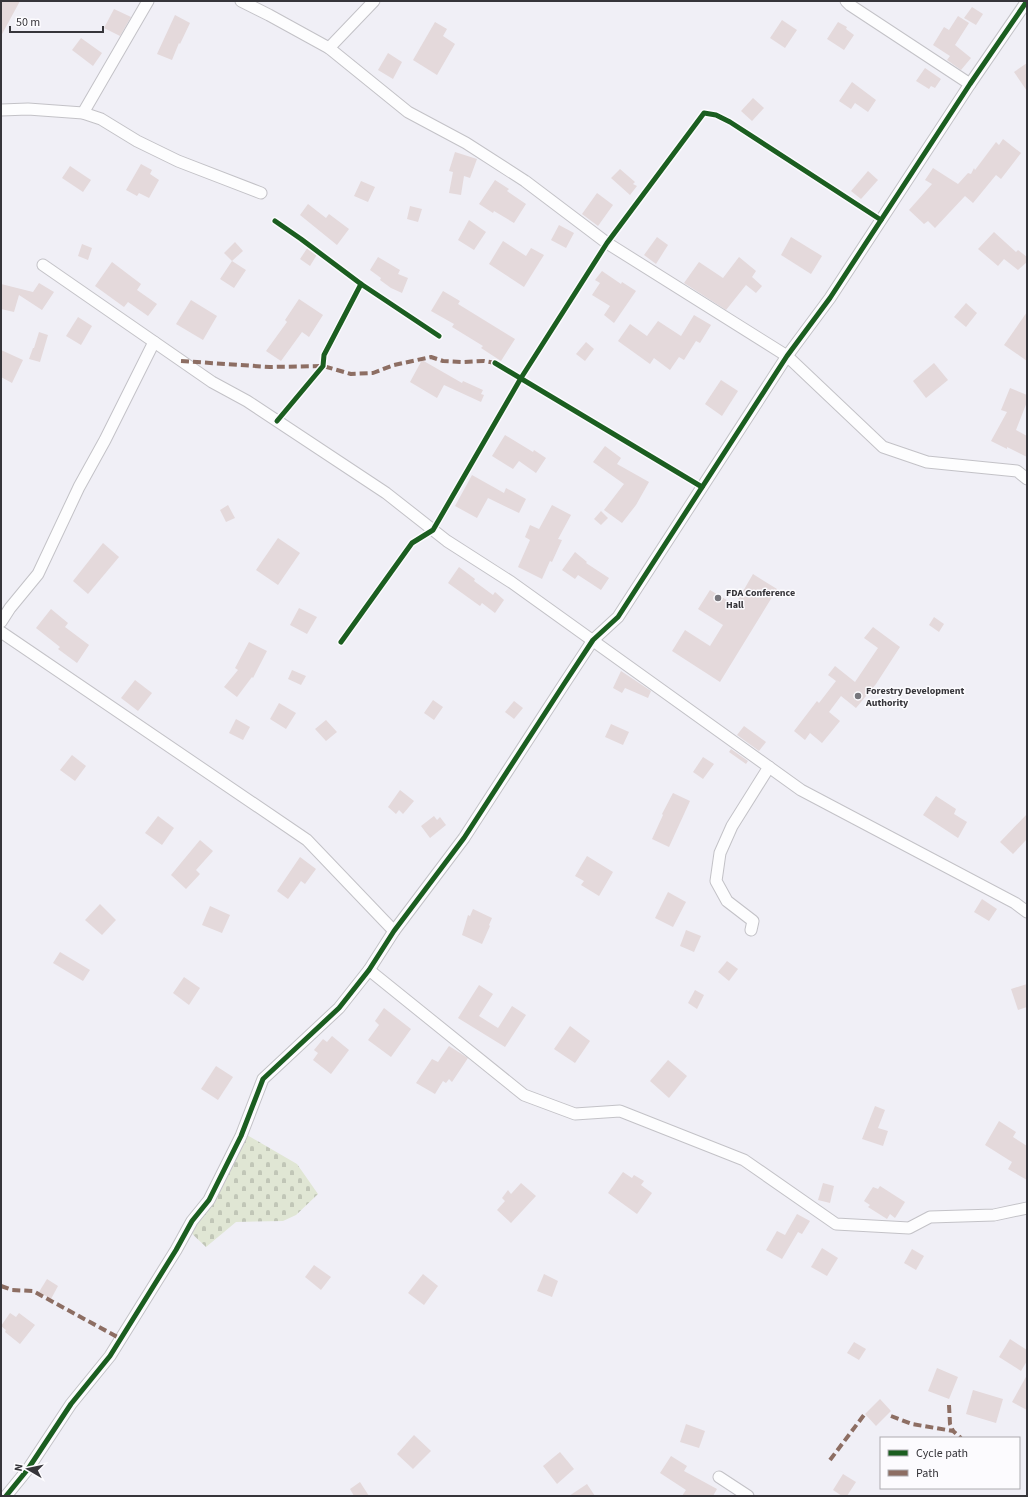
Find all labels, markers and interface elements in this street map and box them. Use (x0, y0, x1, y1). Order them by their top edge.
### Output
scale bar (10, 8, 103, 34)
text: 50 m (16, 14, 40, 31)
place label: FDA Conference Hall (726, 586, 795, 612)
marker: FDA Conference Hall (713, 593, 723, 603)
place label: Forestry Development Authority (865, 684, 964, 710)
marker: Forestry Development Authority (853, 691, 863, 701)
legend (880, 1437, 1020, 1489)
text: Cycle path (916, 1445, 968, 1462)
north arrow (8, 1449, 48, 1489)
text: N (11, 1463, 27, 1472)
text: Path (916, 1465, 939, 1482)

